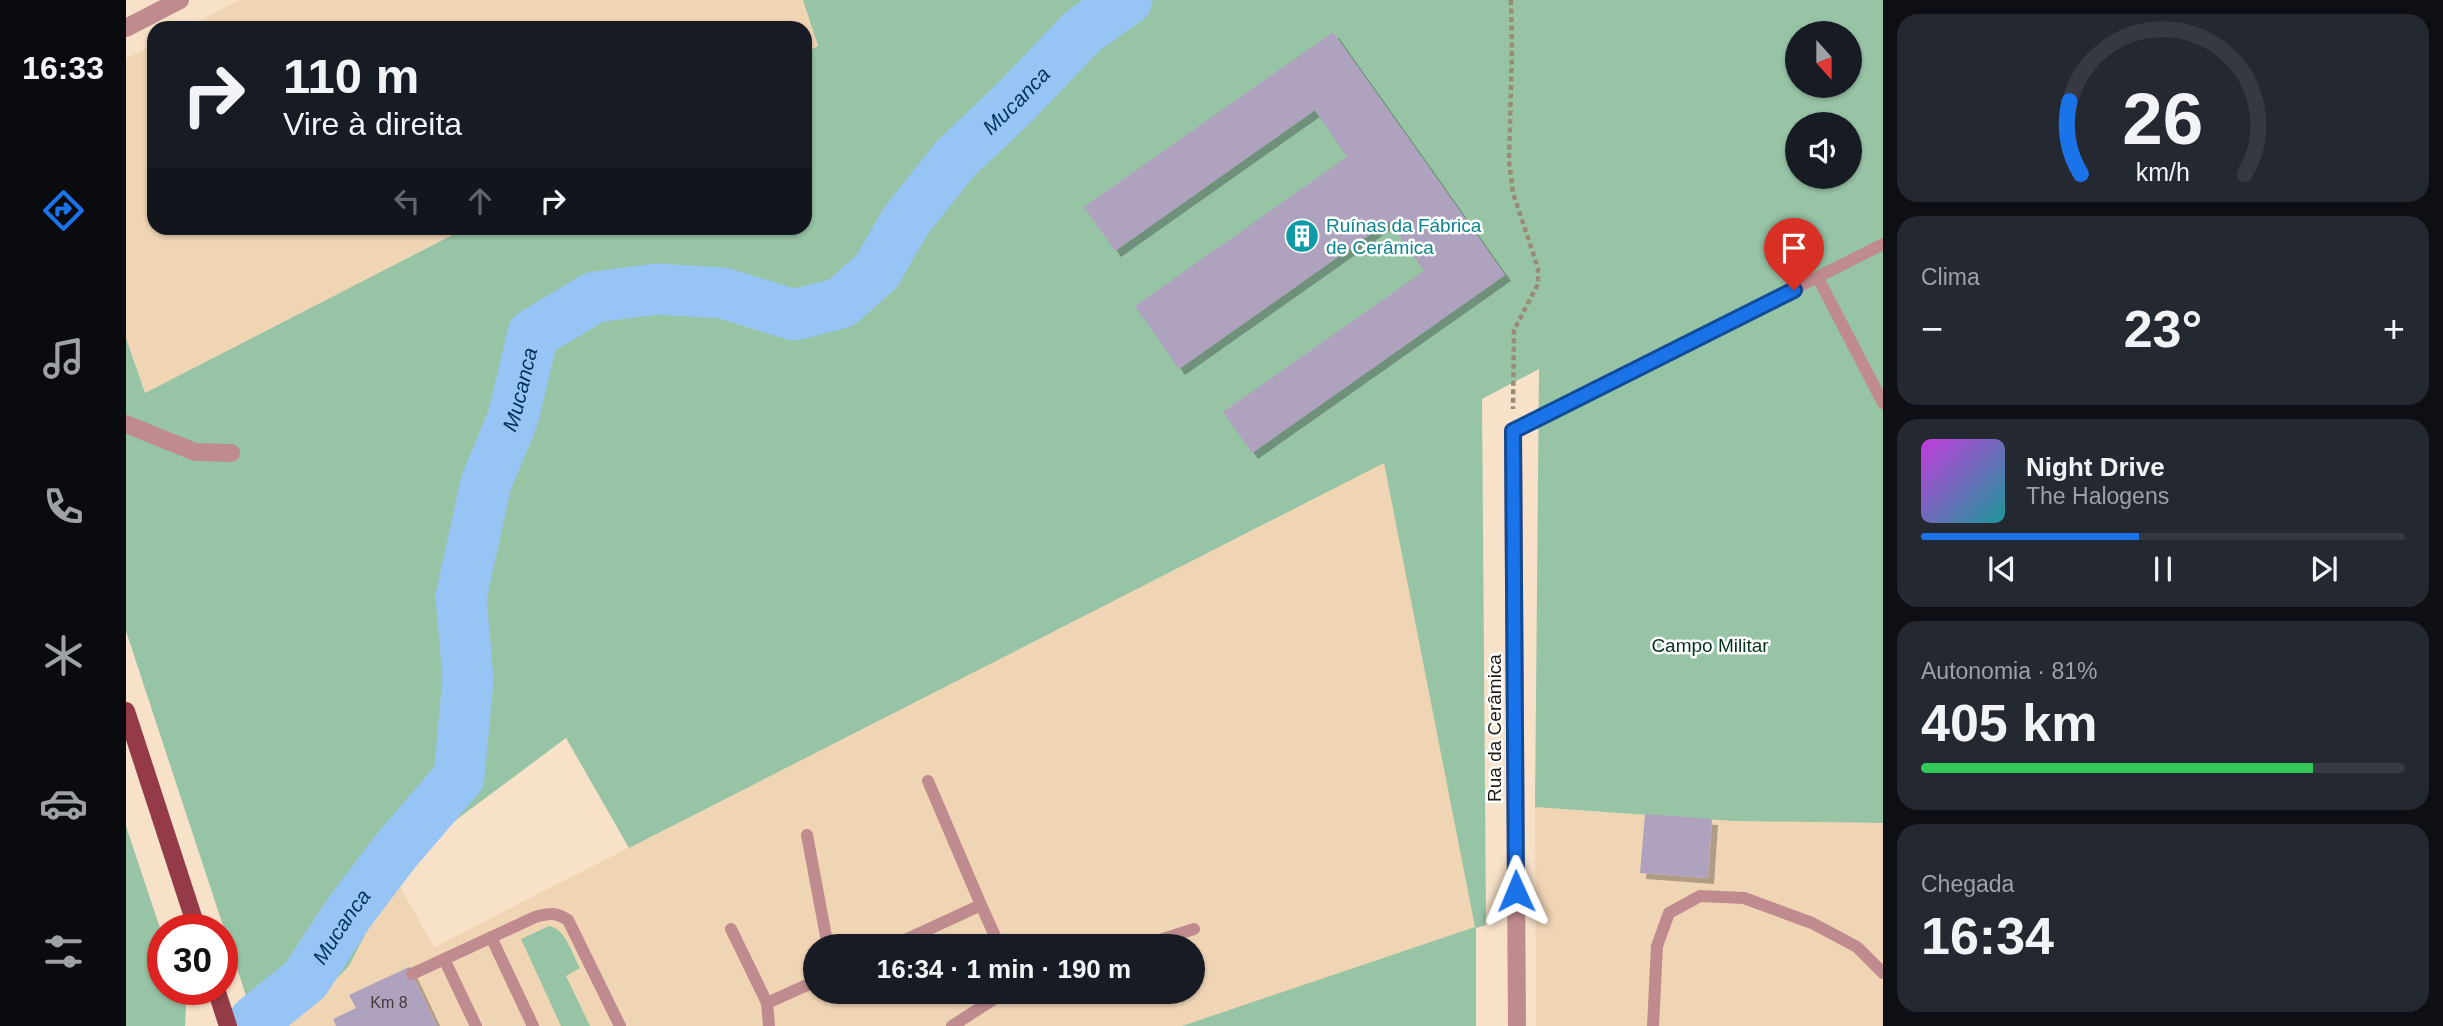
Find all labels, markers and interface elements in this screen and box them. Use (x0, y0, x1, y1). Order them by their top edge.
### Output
north arrow (1785, 21, 1862, 98)
map controls (1785, 21, 1862, 189)
icon: right (168, 49, 259, 140)
text: 110 m (283, 49, 419, 103)
text: 16:33 (22, 50, 104, 86)
water label: Mucanca (978, 62, 1054, 139)
text: 26 (2123, 79, 2203, 160)
text: Vire à direita (283, 106, 462, 142)
button: sound (1785, 112, 1862, 189)
text: km/h (2136, 158, 2190, 186)
icon: left (388, 182, 426, 220)
icon: ahead (461, 182, 499, 220)
icon: right (534, 182, 572, 220)
icon: directions (39, 186, 88, 235)
place label: Ruínas da Fábrica de Cerâmica (1326, 215, 1482, 258)
building icon: Ruínas da Fábrica de Cerâmica (1283, 217, 1321, 255)
pin (1764, 218, 1824, 290)
icon: arrive (1775, 229, 1813, 267)
text: Clima (1921, 264, 1980, 290)
text: 23° (2124, 300, 2202, 358)
text: − (1921, 308, 1943, 350)
text: + (2383, 308, 2405, 350)
icon: music (39, 334, 88, 383)
water label: Mucanca (497, 345, 541, 434)
text: Night Drive (2026, 452, 2165, 482)
icon: phone (39, 482, 88, 531)
text: The Halogens (2026, 483, 2169, 509)
icon: previous (1983, 550, 2021, 588)
icon: pause (2144, 550, 2182, 588)
icon: next (2305, 550, 2343, 588)
icon: climate (39, 631, 88, 680)
park label: Campo Militar (1651, 635, 1769, 656)
street label: Rua da Cerâmica (1484, 654, 1505, 802)
text: Autonomia · 81% (1921, 658, 2097, 684)
text: 405 km (1921, 694, 2097, 752)
icon: car (39, 779, 88, 828)
position arrow (1479, 854, 1553, 928)
text: Chegada (1921, 871, 2014, 897)
water label: Mucanca (307, 884, 374, 968)
text: 16:34 (1921, 907, 2054, 965)
speed limit sign: 30 (147, 914, 238, 1005)
icon: filters (39, 927, 88, 976)
text: 16:34 · 1 min · 190 m (877, 954, 1131, 984)
house number: Km 8 (370, 994, 408, 1011)

